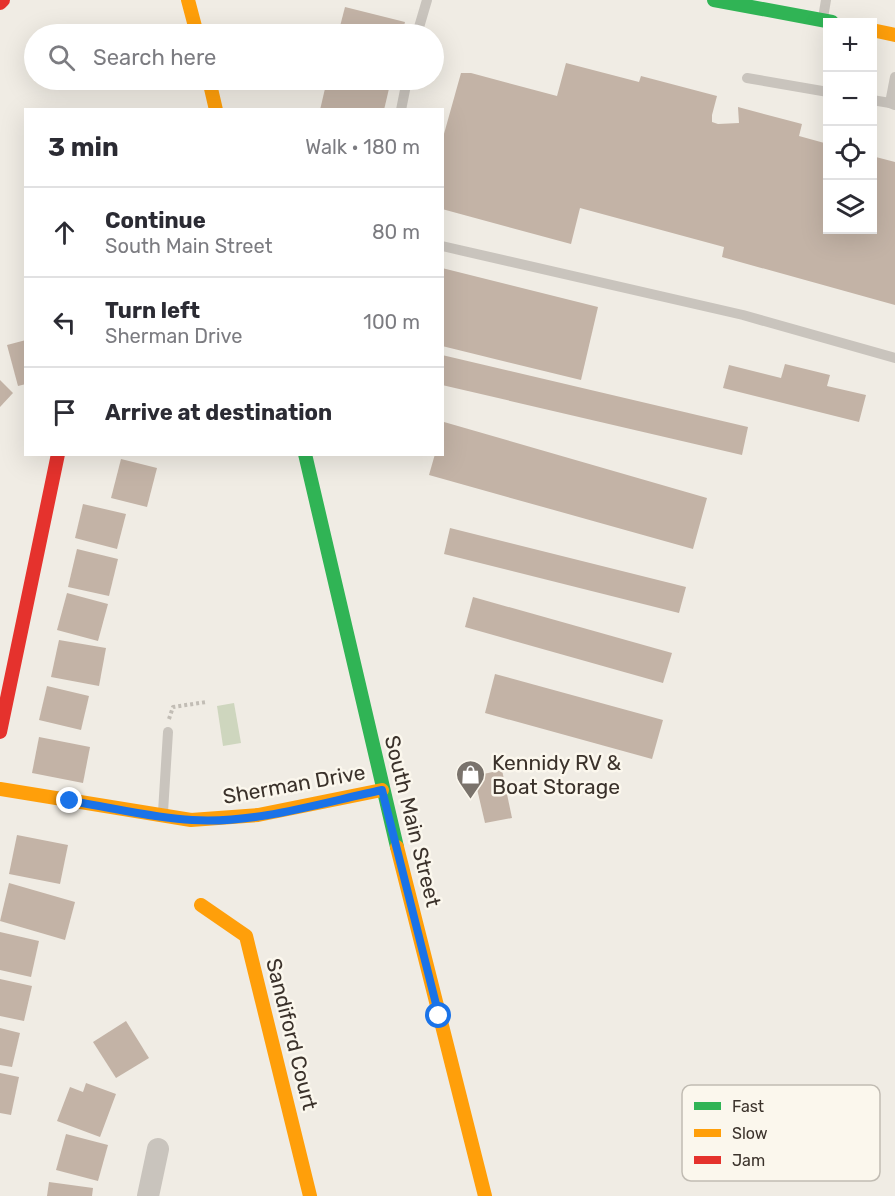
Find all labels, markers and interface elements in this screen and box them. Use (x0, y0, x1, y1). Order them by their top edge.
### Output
map controls (823, 18, 877, 234)
button: + (823, 18, 877, 72)
search box (24, 24, 444, 90)
icon: search (45, 41, 78, 74)
text: Search here (93, 44, 216, 71)
button: − (823, 72, 877, 126)
button: locate (823, 126, 877, 180)
text: 3 min (48, 132, 119, 163)
text: Walk · 180 m (305, 135, 420, 159)
button: layers (823, 180, 877, 234)
text: Continue (105, 207, 206, 234)
icon: ahead (48, 216, 81, 249)
text: 80 m (372, 220, 420, 244)
text: South Main Street (105, 234, 272, 258)
text: Turn left (105, 297, 200, 324)
icon: left (48, 306, 81, 339)
text: 100 m (363, 310, 420, 334)
text: Sherman Drive (105, 324, 242, 348)
icon: arrive (48, 396, 81, 429)
text: Arrive at destination (105, 399, 332, 426)
street label: South Main Street (380, 733, 446, 909)
place label: Kennidy RV & Boat Storage (492, 750, 622, 799)
shop icon: Kennidy RV & Boat Storage (455, 758, 487, 800)
street label: Sherman Drive (221, 759, 367, 809)
route end (56, 787, 82, 813)
street label: Sandiford Court (261, 956, 323, 1112)
route start (425, 1002, 451, 1028)
legend (682, 1085, 880, 1181)
text: Fast (732, 1097, 764, 1116)
text: Slow (732, 1124, 768, 1143)
text: Jam (732, 1151, 765, 1170)

